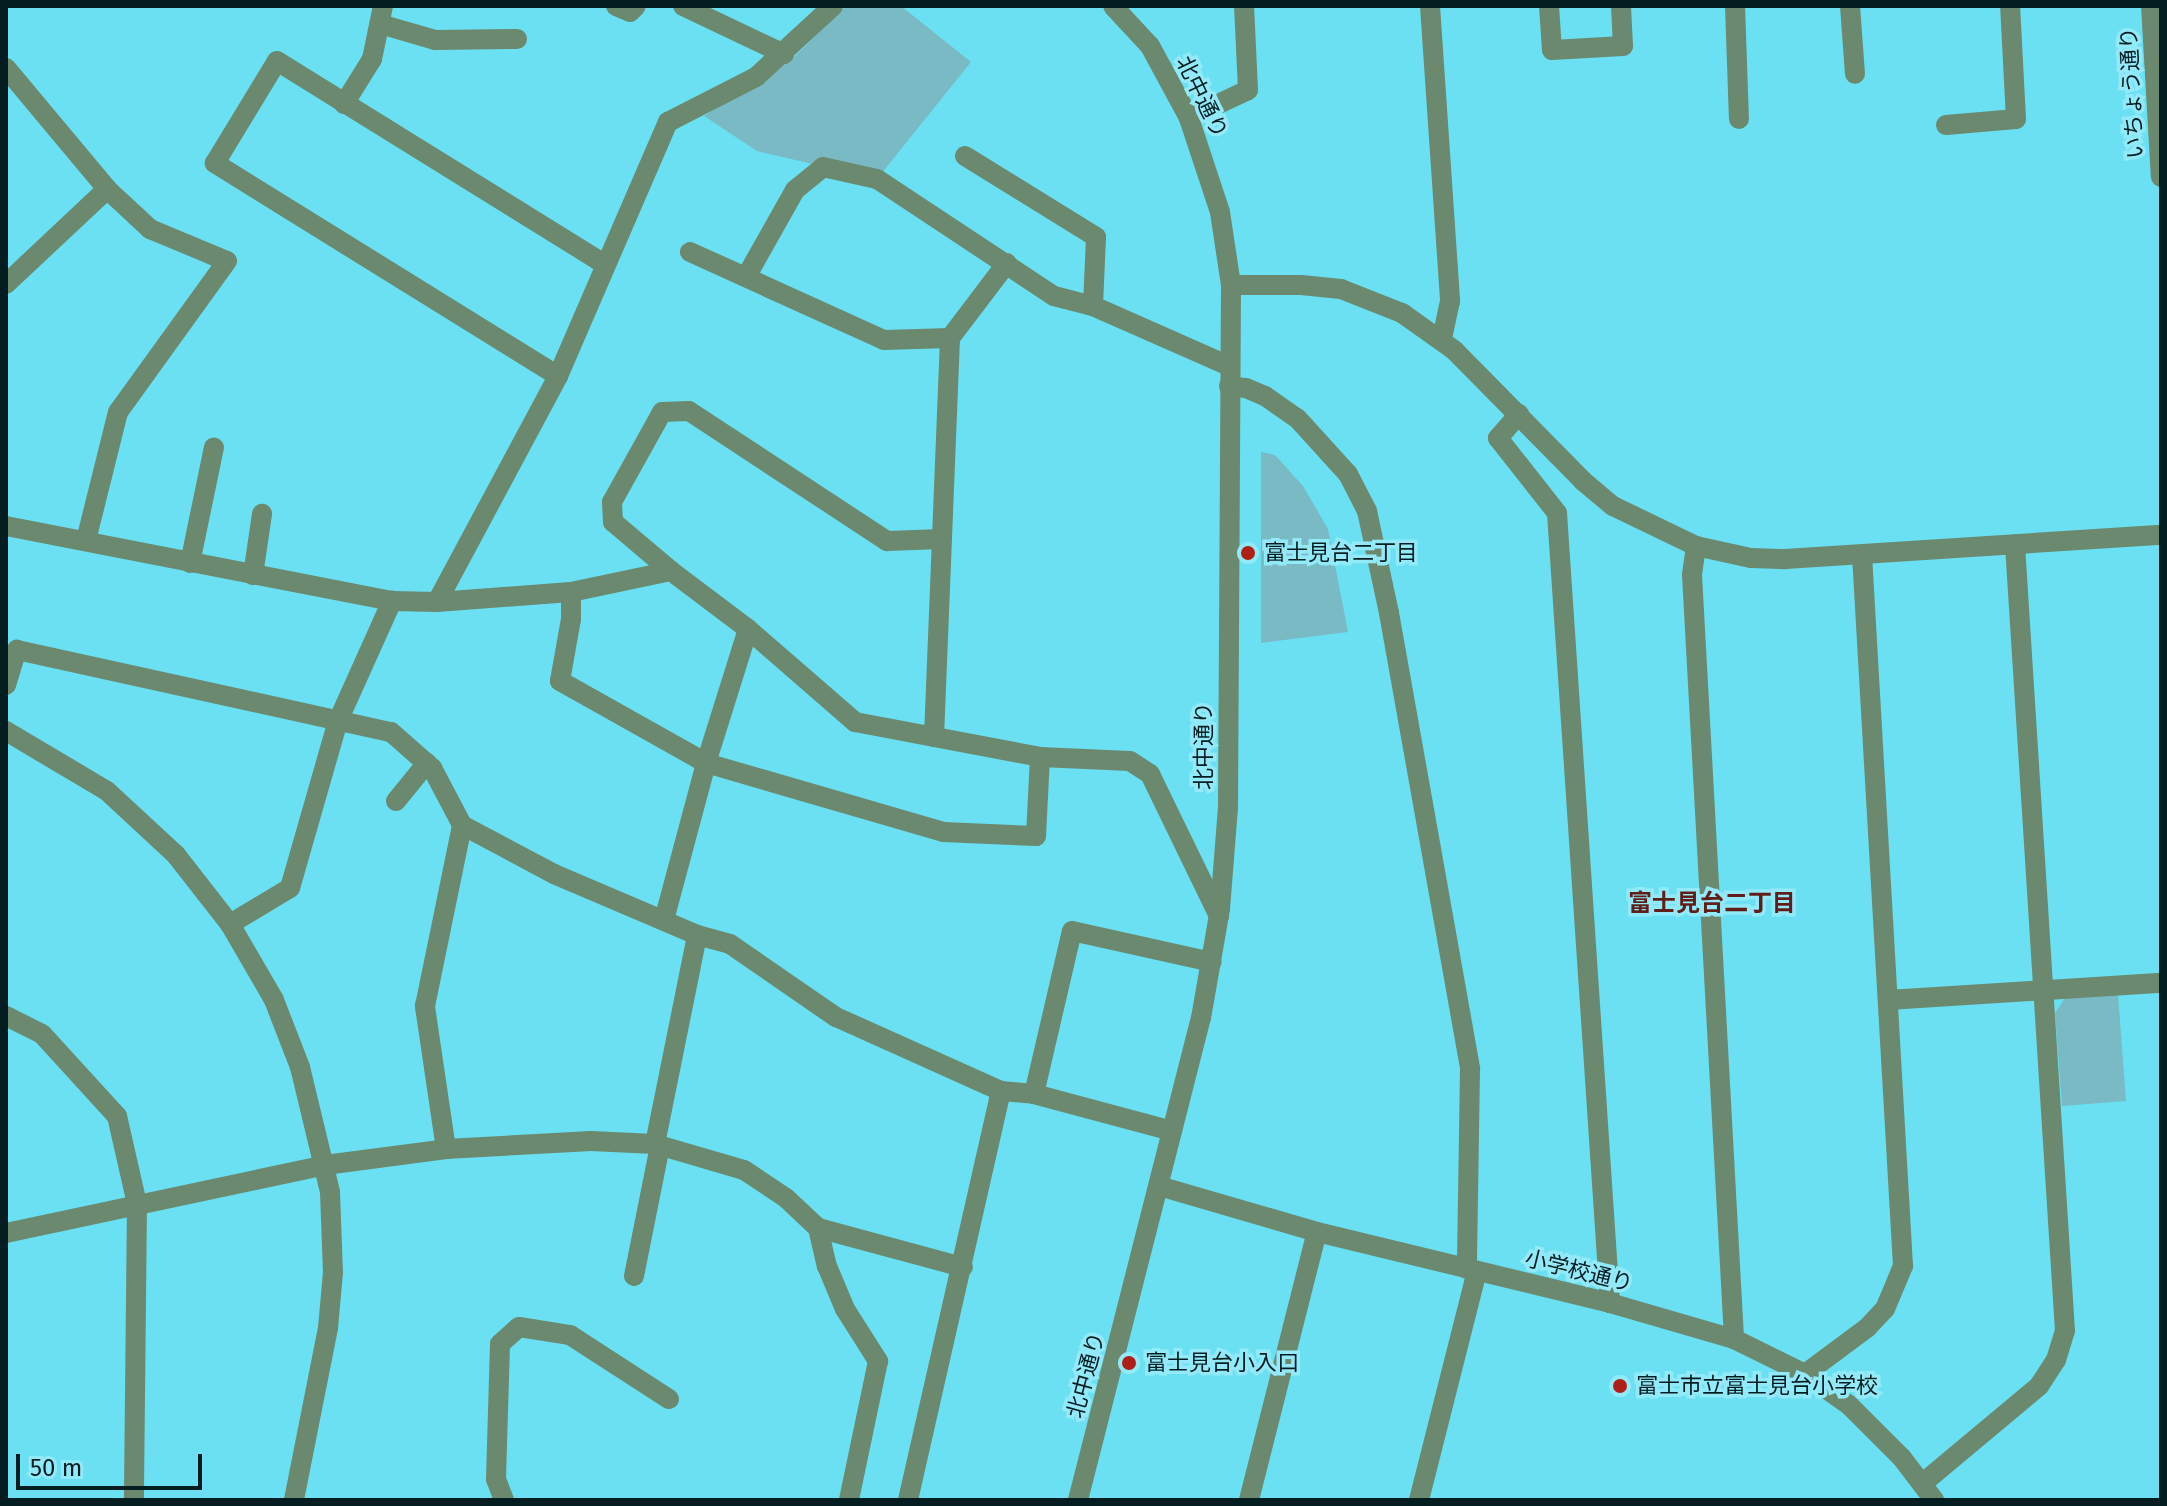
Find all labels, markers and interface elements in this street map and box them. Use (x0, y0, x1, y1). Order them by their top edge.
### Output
street label: いちょう通り (2115, 26, 2149, 160)
street label: 北中通り (1171, 52, 1233, 142)
place label: 富士見台二丁目 (1264, 540, 1418, 566)
marker: 富士見台二丁目 (1239, 544, 1257, 562)
street label: 北中通り (1191, 702, 1217, 790)
district label: 富士見台二丁目 (1628, 890, 1796, 918)
street label: 小学校通り (1522, 1245, 1636, 1297)
street label: 北中通り (1062, 1329, 1110, 1421)
place label: 富士見台小入口 (1145, 1350, 1299, 1376)
marker: 富士見台小入口 (1120, 1354, 1138, 1372)
place label: 富士市立富士見台小学校 (1636, 1373, 1878, 1399)
marker: 富士市立富士見台小学校 (1611, 1377, 1629, 1395)
scale bar (20, 1438, 206, 1488)
text: 50 m (30, 1454, 82, 1482)

